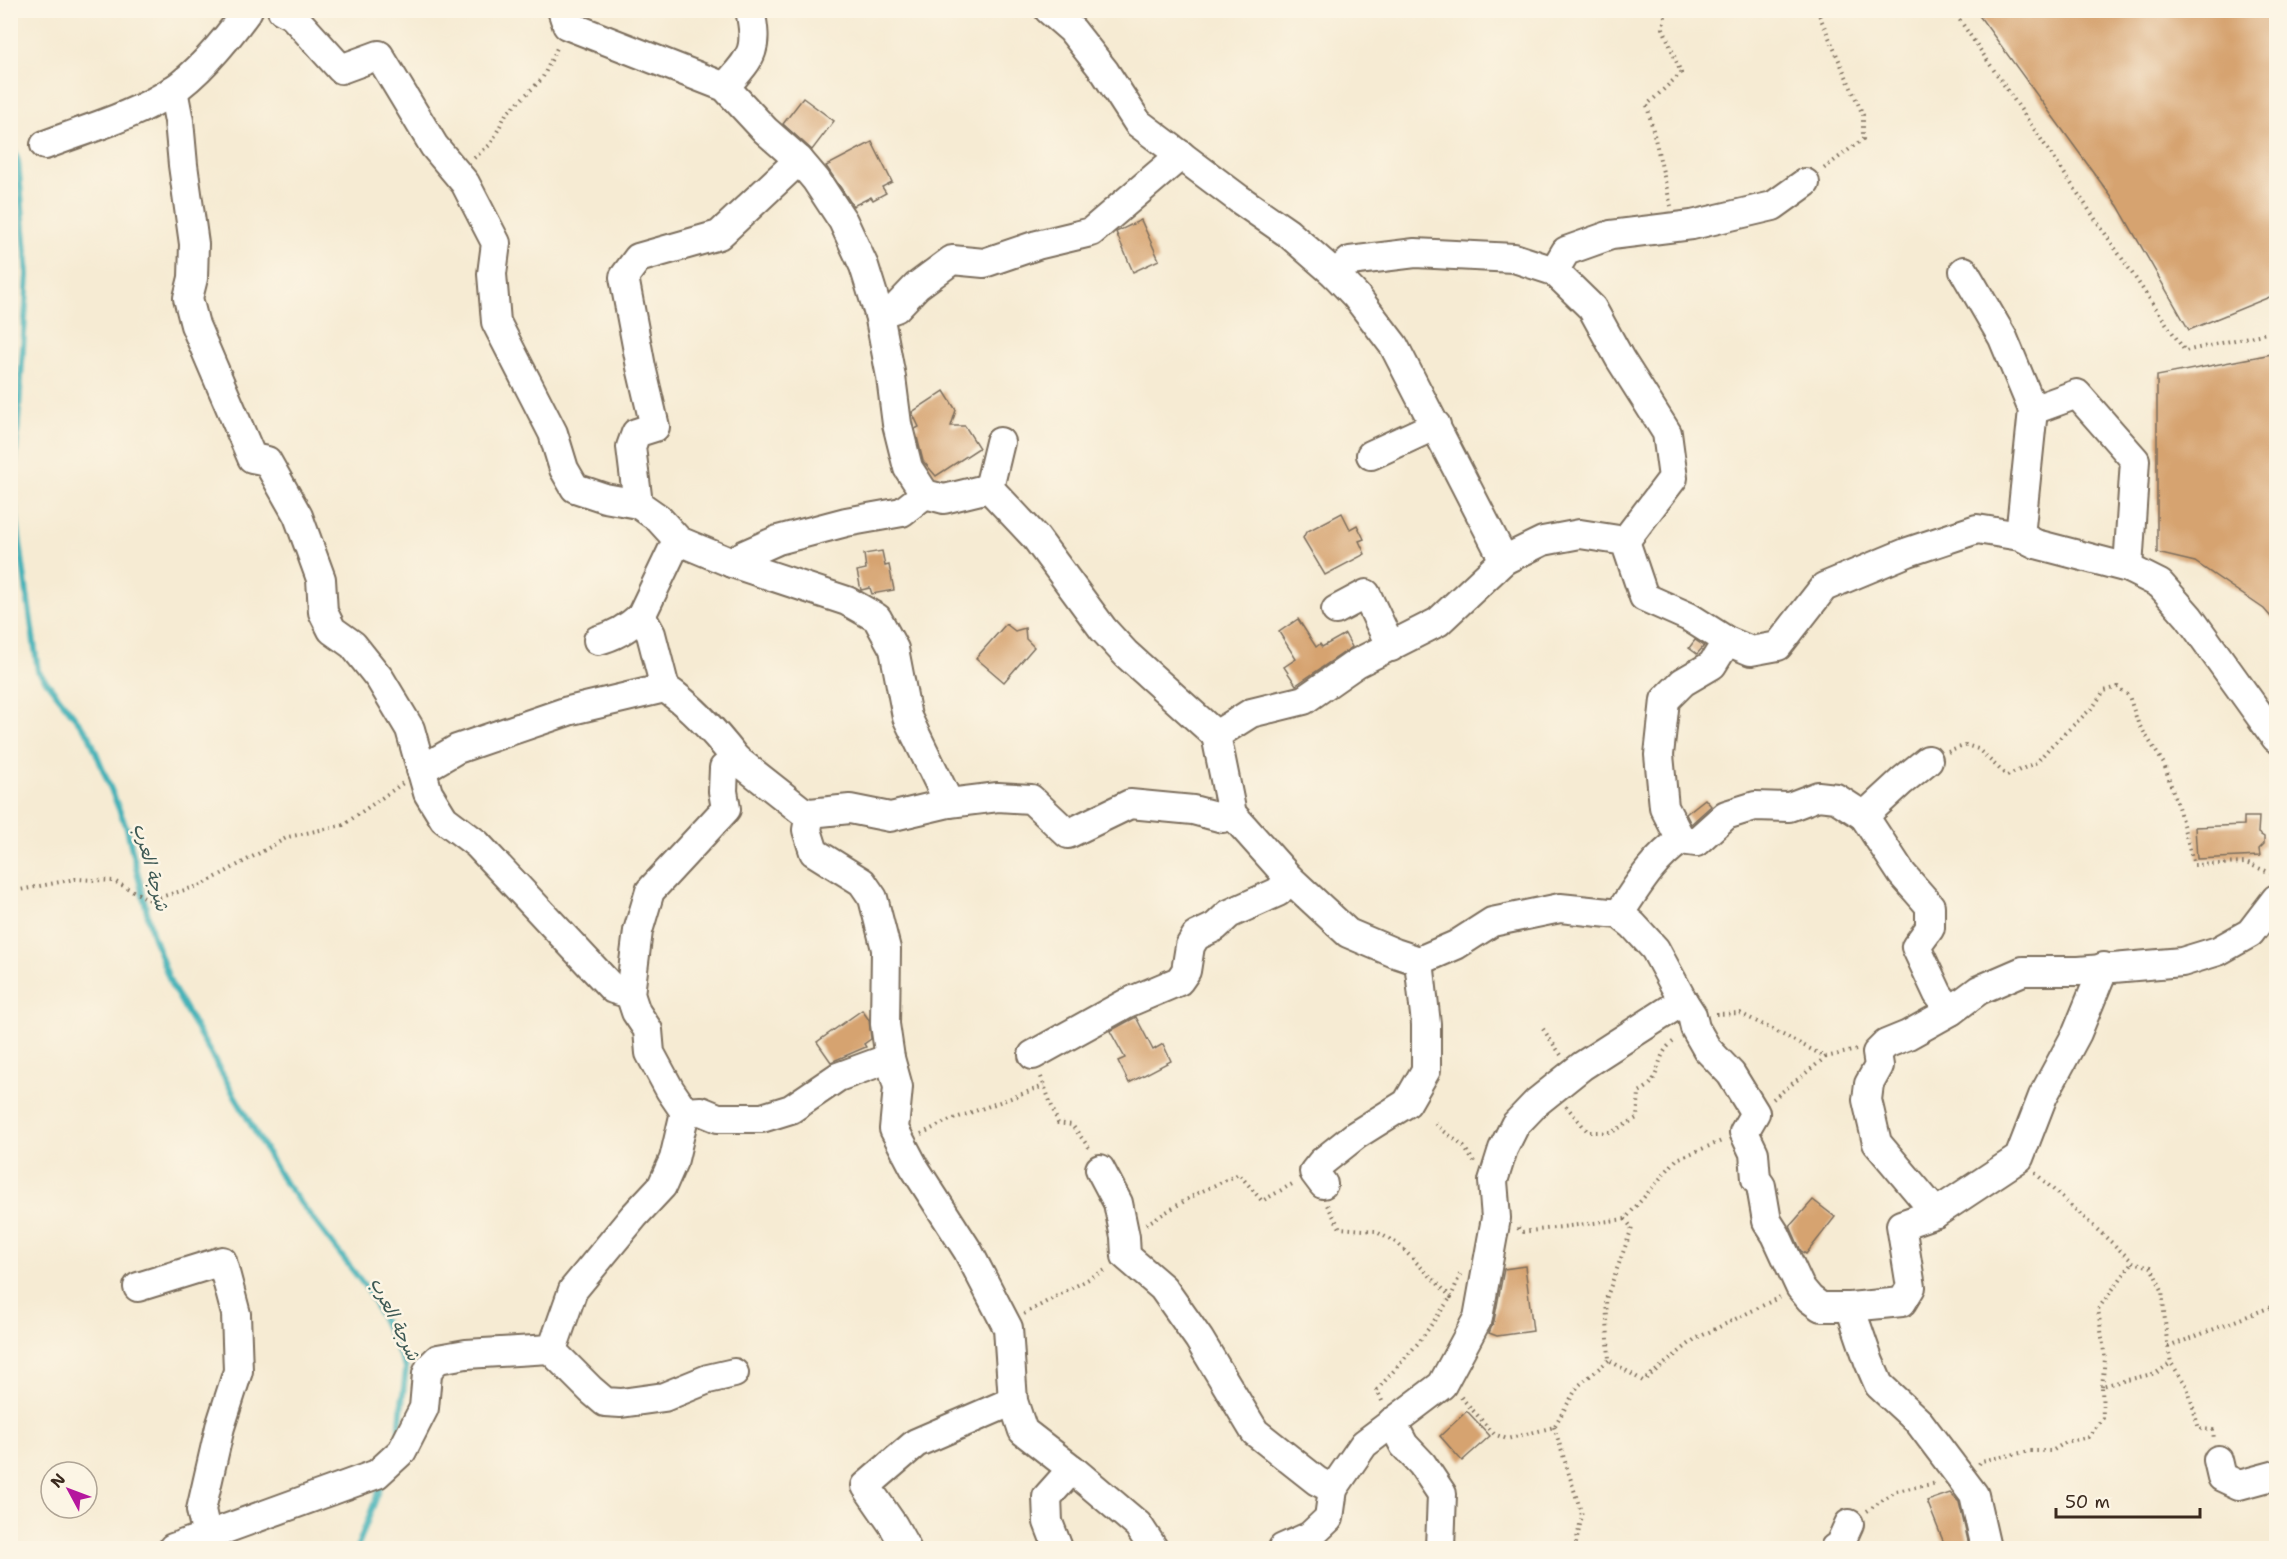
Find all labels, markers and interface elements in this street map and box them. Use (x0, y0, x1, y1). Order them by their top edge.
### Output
water label: شرجة العرب (128, 821, 174, 915)
water label: شرجة العرب (365, 1273, 426, 1366)
north arrow (39, 1460, 99, 1520)
text: N (46, 1469, 70, 1492)
scale bar (2056, 1481, 2200, 1519)
text: 50 m (2065, 1490, 2110, 1514)

